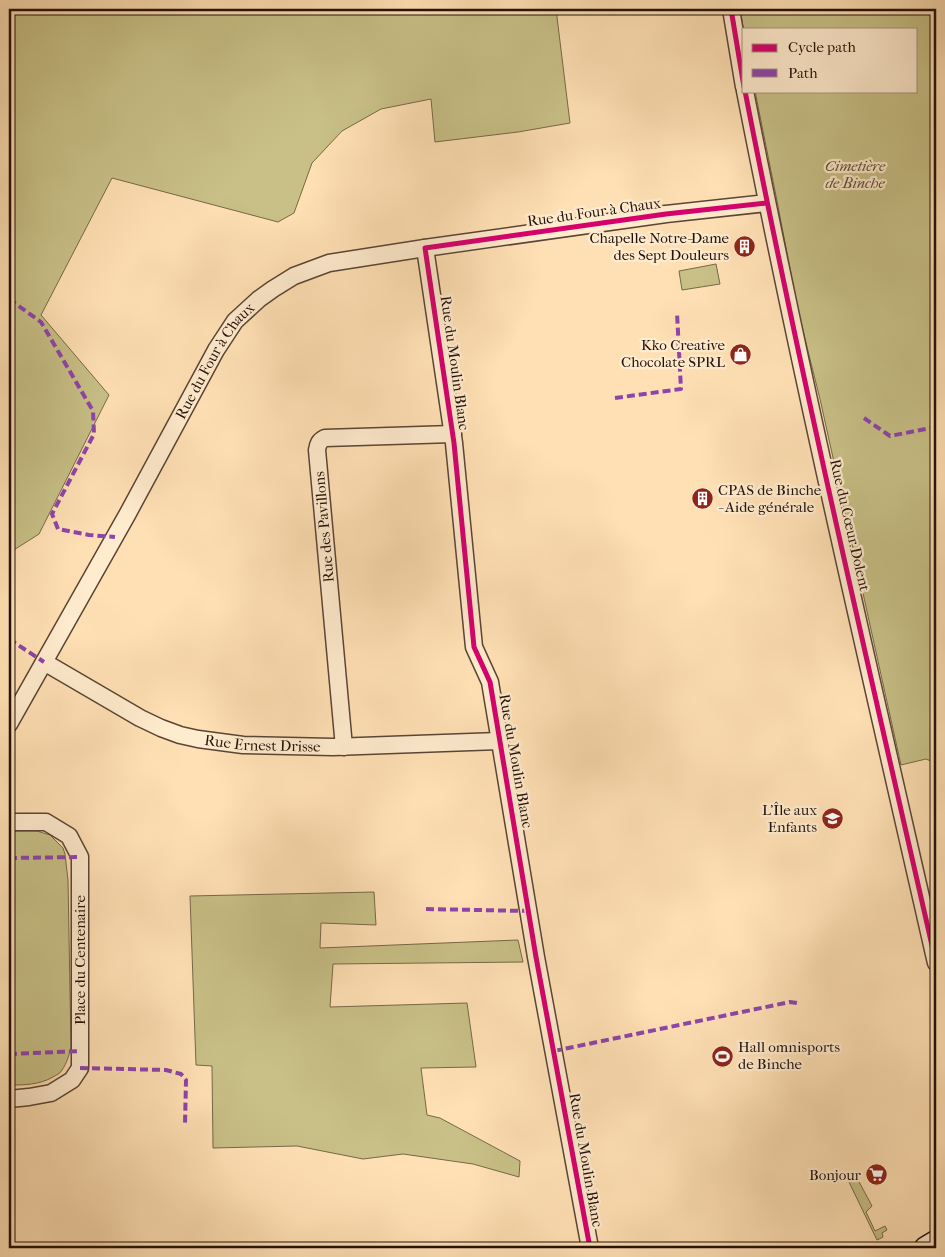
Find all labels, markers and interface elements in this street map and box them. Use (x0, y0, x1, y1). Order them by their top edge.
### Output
legend (742, 28, 918, 92)
text: Cycle path (788, 38, 856, 56)
text: Path (788, 64, 818, 82)
park label: Cimetière de Binche (825, 157, 886, 192)
street label: Rue du Four à Chaux (526, 194, 662, 230)
place label: Chapelle Notre-Dame des Sept Douleurs (589, 229, 730, 264)
building icon: Chapelle Notre-Dame des Sept Douleurs (733, 235, 757, 259)
street label: Rue du Moulin Blanc (437, 295, 473, 432)
street label: Rue du Four à Chaux (172, 298, 258, 422)
place label: Kko Creative Chocolate SPRL (621, 336, 726, 371)
shop icon: Kko Creative Chocolate SPRL (729, 342, 753, 366)
street label: Rue du Cœur Dolent (826, 457, 874, 593)
street label: Rue des Pavillons (310, 470, 338, 583)
place label: CPAS de Binche - Aide générale (718, 481, 822, 516)
building icon: CPAS de Binche - Aide générale (690, 487, 714, 511)
street label: Rue du Moulin Blanc (495, 693, 537, 830)
street label: Rue Ernest Drisse (204, 731, 321, 756)
place label: L'Île aux Enfants (762, 801, 817, 836)
school or university icon: L'Île aux Enfants (821, 807, 845, 831)
street label: Place du Centenaire (71, 894, 89, 1025)
place label: Hall omnisports de Binche (738, 1038, 840, 1073)
sports icon: Hall omnisports de Binche (710, 1044, 734, 1068)
street label: Rue du Moulin Blanc (565, 1092, 607, 1229)
supermarket icon: Bonjour (865, 1163, 889, 1187)
place label: Bonjour (809, 1166, 862, 1184)

